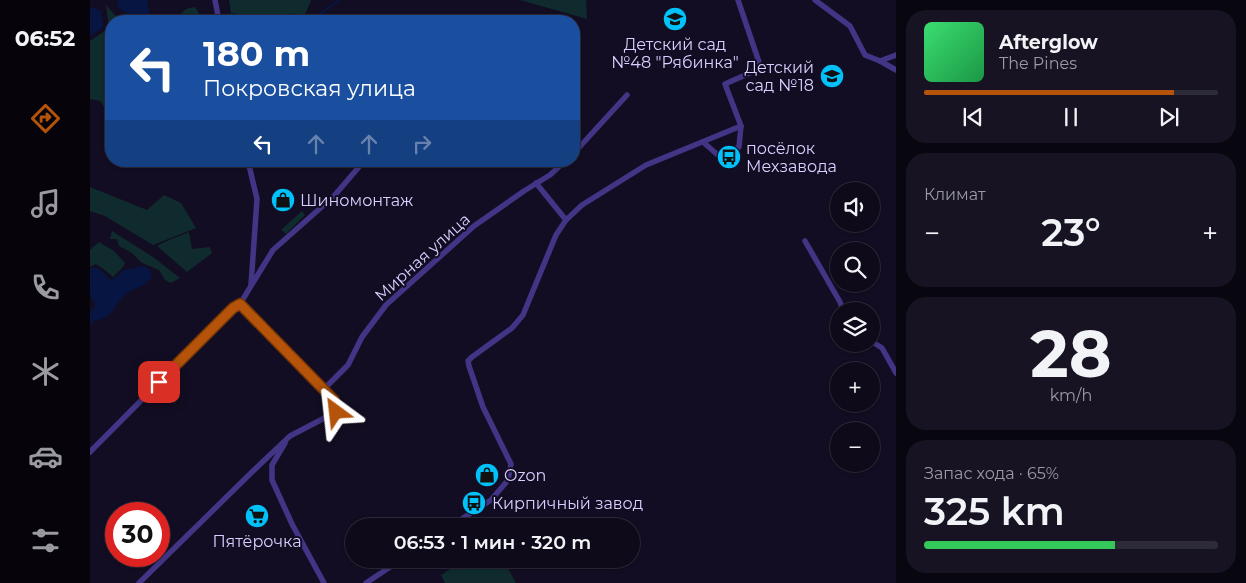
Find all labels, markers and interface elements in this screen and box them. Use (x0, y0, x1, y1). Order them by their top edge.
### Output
school or university icon: Детский сад №48 "Рябинка" (662, 6, 688, 32)
text: 06:52 (15, 25, 75, 52)
text: Afterglow (999, 31, 1098, 54)
text: 180 m (203, 32, 310, 75)
icon: left (120, 35, 185, 100)
place label: Детский сад №48 "Рябинка" (611, 35, 739, 72)
text: The Pines (999, 54, 1077, 73)
place label: Детский сад №18 (745, 58, 814, 95)
school or university icon: Детский сад №18 (819, 63, 845, 89)
text: Покровская улица (203, 75, 416, 102)
icon: directions (28, 101, 63, 136)
icon: previous (959, 103, 987, 131)
icon: pause (1057, 103, 1085, 131)
icon: next (1155, 103, 1183, 131)
icon: left (249, 130, 277, 158)
icon: ahead (302, 130, 330, 158)
icon: ahead (355, 130, 383, 158)
icon: right (408, 130, 436, 158)
place label: посёлок Мехзавода (746, 139, 837, 176)
bus stop icon: посёлок Мехзавода (716, 144, 742, 170)
map controls (830, 182, 880, 472)
button: sound (830, 182, 880, 232)
text: Климат (924, 185, 986, 204)
icon: music (28, 186, 63, 221)
shop icon: Шиномонтаж (270, 187, 296, 213)
place label: Шиномонтаж (300, 191, 413, 210)
text: 23° (1041, 209, 1101, 256)
street label: Мирная улица (371, 210, 474, 305)
text: − (924, 216, 940, 250)
text: + (1202, 216, 1218, 250)
button: search (830, 242, 880, 292)
icon: phone (28, 270, 63, 305)
button: layers (830, 302, 880, 352)
text: 28 (1030, 314, 1112, 393)
icon: climate (28, 354, 63, 389)
pin (138, 361, 180, 403)
button: + (830, 362, 880, 412)
icon: arrive (145, 368, 173, 396)
position arrow (309, 385, 361, 437)
text: km/h (1050, 386, 1092, 405)
button: − (830, 422, 880, 472)
icon: car (28, 439, 63, 474)
shop icon: Ozon (474, 462, 500, 488)
text: Запас хода · 65% (924, 464, 1059, 483)
place label: Ozon (504, 466, 546, 485)
text: 325 km (924, 488, 1065, 535)
bus stop icon: Кирпичный завод (461, 490, 487, 516)
place label: Кирпичный завод (492, 494, 643, 513)
speed limit sign: 30 (105, 502, 170, 567)
supermarket icon: Пятёрочка (244, 503, 270, 529)
icon: filters (28, 523, 63, 558)
text: 06:53 · 1 мин · 320 m (394, 531, 591, 554)
place label: Пятёрочка (212, 532, 302, 551)

